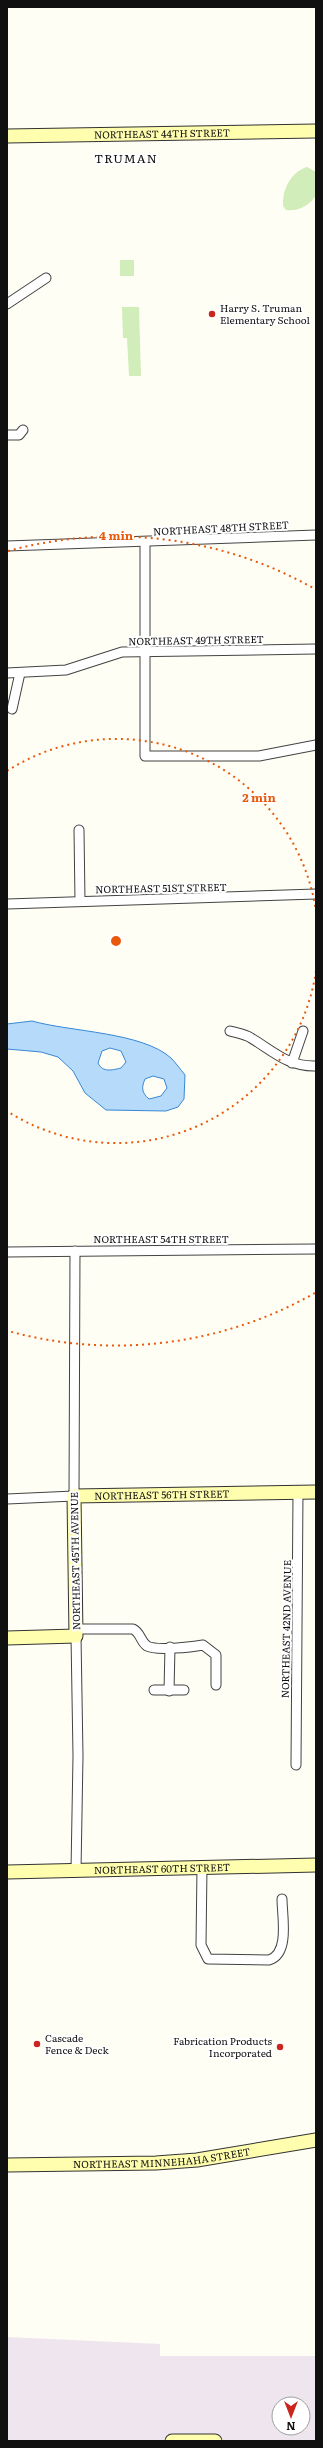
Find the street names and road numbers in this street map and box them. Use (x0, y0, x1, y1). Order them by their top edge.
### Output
street label: NORTHEAST 44TH STREET (94, 124, 230, 142)
street label: NORTHEAST 48TH STREET (153, 516, 289, 539)
street label: NORTHEAST 49TH STREET (128, 631, 264, 648)
street label: NORTHEAST 51ST STREET (95, 879, 227, 896)
street label: NORTHEAST 54TH STREET (93, 1231, 229, 1246)
street label: NORTHEAST 56TH STREET (94, 1485, 230, 1503)
street label: NORTHEAST 45TH AVENUE (66, 1492, 83, 1630)
street label: NORTHEAST 42ND AVENUE (277, 1560, 294, 1698)
street label: NORTHEAST 60TH STREET (94, 1859, 230, 1877)
street label: NORTHEAST MINNEHAHA STREET (73, 2143, 251, 2171)

